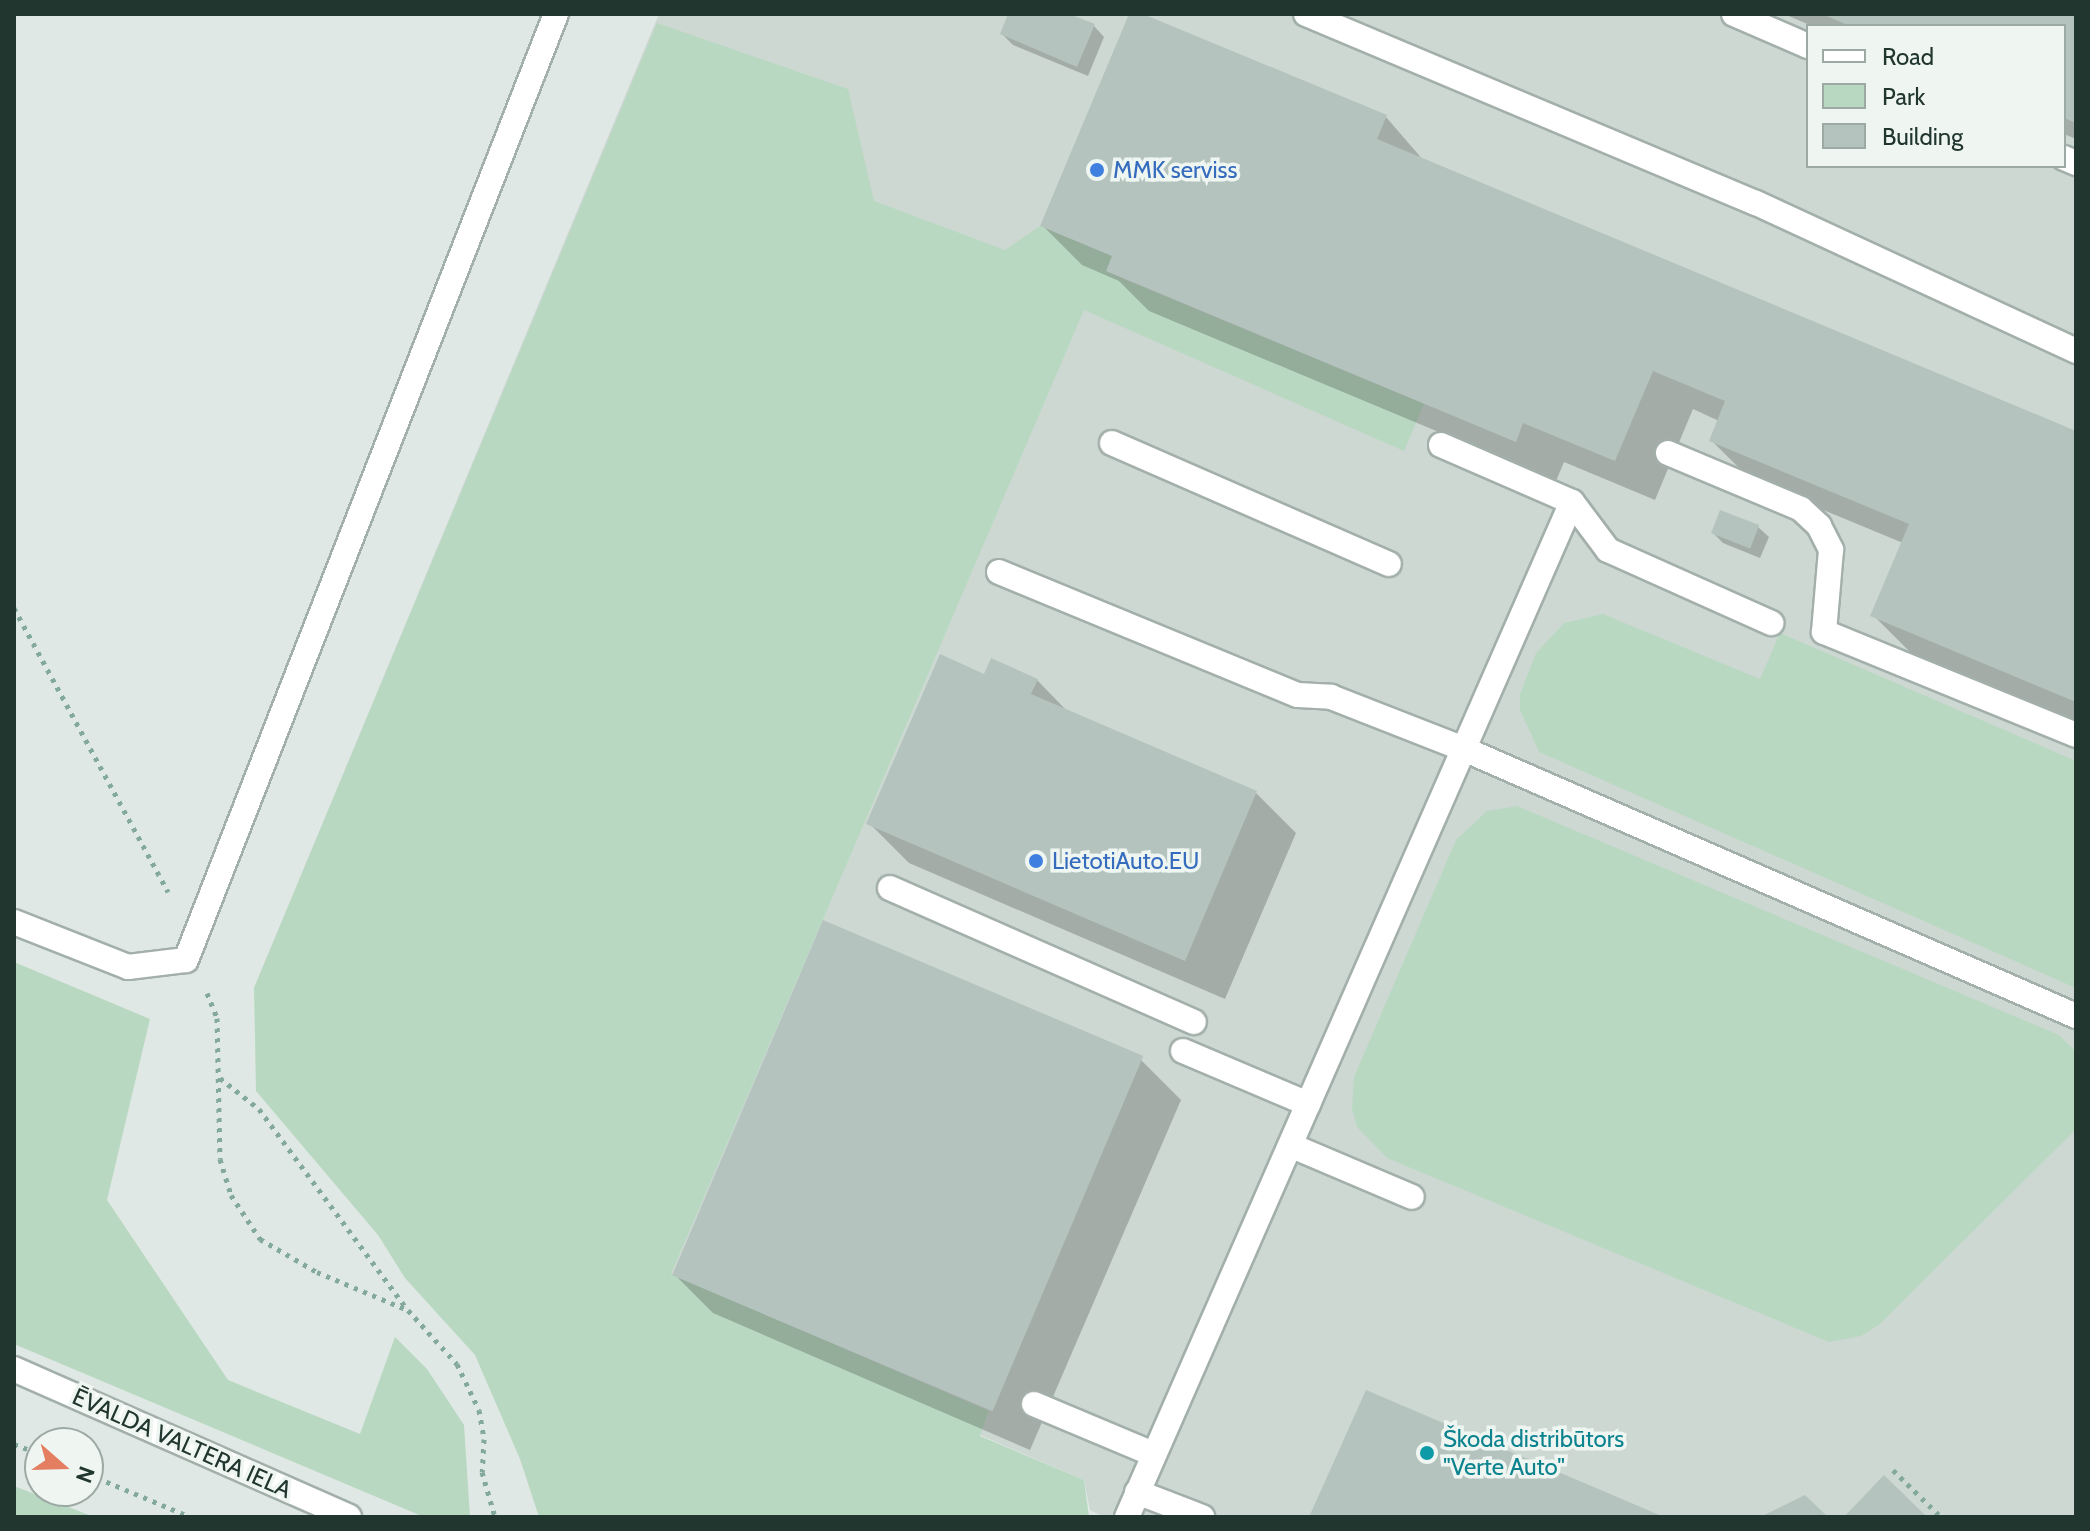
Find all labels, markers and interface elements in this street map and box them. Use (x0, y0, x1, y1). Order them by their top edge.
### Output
legend (1806, 24, 2066, 168)
text: Road (1882, 42, 1934, 71)
text: Park (1882, 82, 1925, 111)
text: Building (1882, 122, 1963, 151)
place label: MMK serviss (1113, 156, 1237, 184)
marker: MMK serviss (1088, 161, 1106, 179)
place label: LietotiAuto.EU (1052, 847, 1199, 875)
marker: LietotiAuto.EU (1027, 852, 1045, 870)
street label: ĒVALDA VALTERA IELA (68, 1382, 296, 1504)
place label: Škoda distribūtors "Verte Auto" (1443, 1425, 1624, 1481)
north arrow (24, 1427, 104, 1507)
marker: Škoda distribūtors "Verte Auto" (1418, 1444, 1436, 1462)
text: N (70, 1463, 100, 1487)

